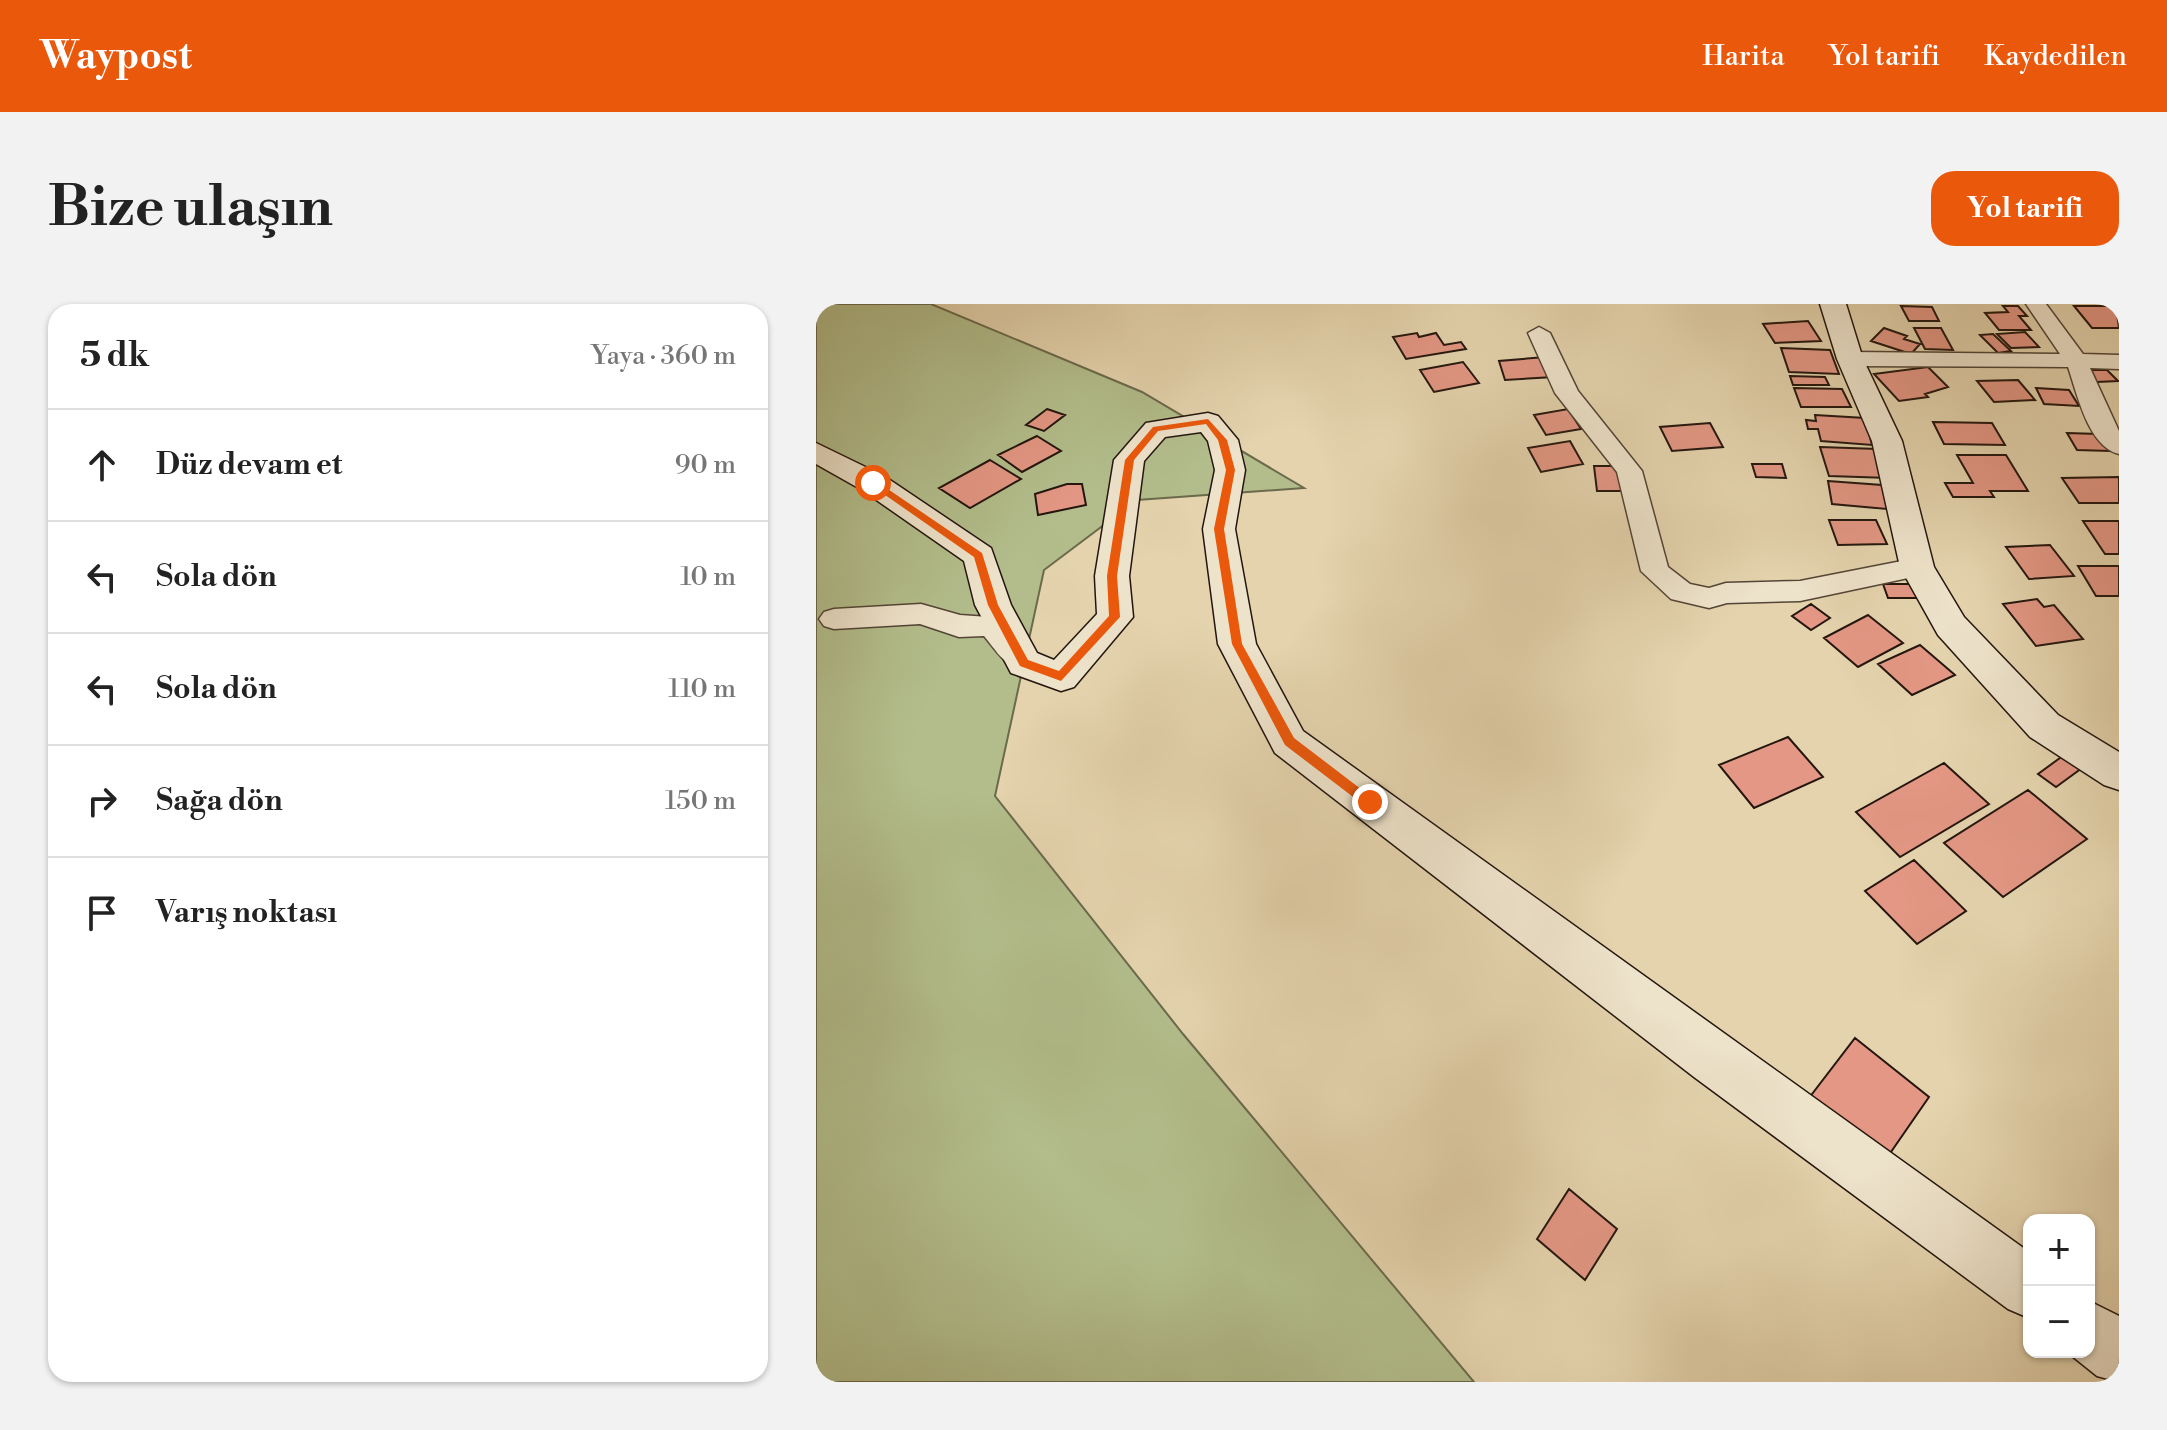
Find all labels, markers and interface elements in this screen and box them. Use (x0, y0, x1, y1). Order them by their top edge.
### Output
text: Waypost (40, 33, 192, 80)
text: Harita (1702, 39, 1785, 74)
text: Yol tarifi (1829, 39, 1940, 74)
text: Kaydedilen (1984, 39, 2127, 74)
button: Yol tarifi (1931, 171, 2119, 246)
text: Bize ulaşın (48, 173, 333, 243)
text: 5 dk (80, 335, 149, 377)
text: Yaya · 360 m (591, 340, 736, 372)
icon: ahead (80, 443, 124, 487)
text: Düz devam et (156, 446, 342, 484)
text: 90 m (675, 449, 736, 481)
route start (855, 465, 891, 501)
icon: left (80, 555, 124, 599)
text: Sola dön (156, 558, 277, 596)
text: 10 m (680, 561, 736, 593)
icon: left (80, 667, 124, 711)
text: Sola dön (156, 670, 277, 708)
text: 110 m (668, 673, 736, 705)
icon: right (80, 779, 124, 823)
text: Sağa dön (156, 782, 283, 820)
route end (1352, 784, 1388, 820)
text: 150 m (665, 785, 736, 817)
icon: arrive (80, 891, 124, 935)
text: Varış noktası (156, 894, 337, 932)
map controls (2023, 1214, 2095, 1358)
button: + (2023, 1214, 2095, 1286)
button: − (2023, 1286, 2095, 1358)

